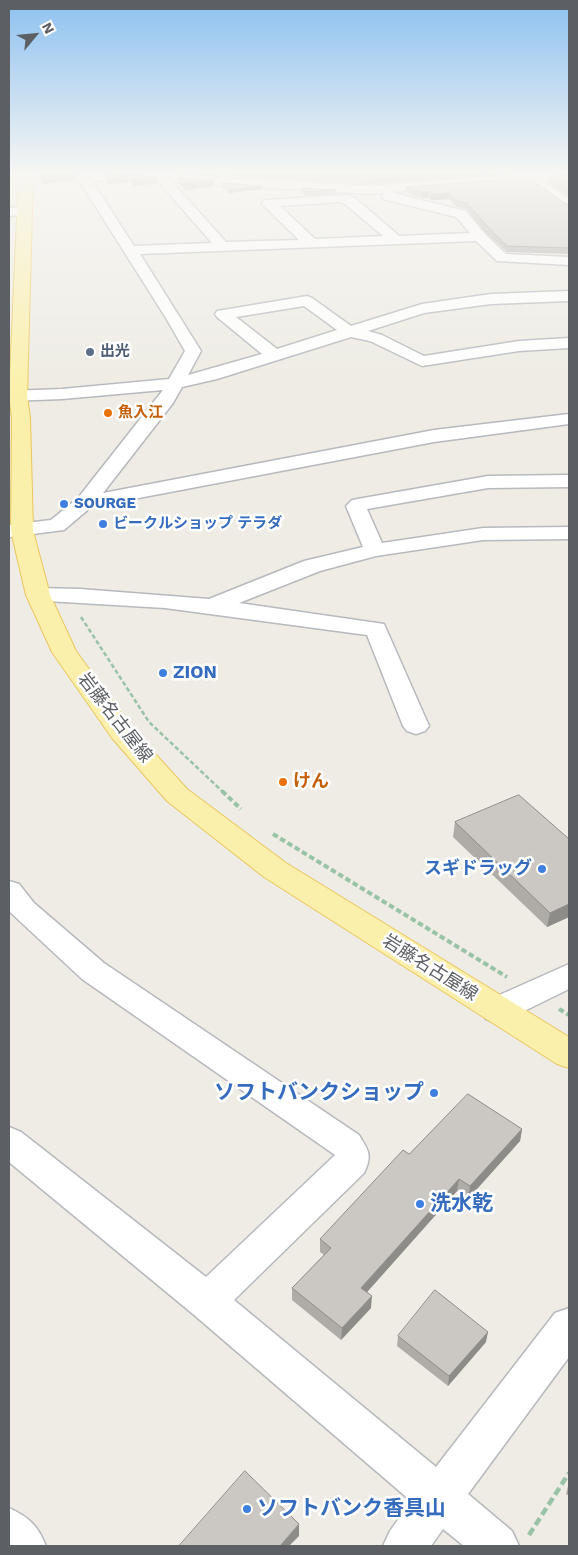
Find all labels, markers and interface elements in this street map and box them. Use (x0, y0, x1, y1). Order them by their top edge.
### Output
north arrow (10, 10, 60, 60)
text: N (39, 20, 58, 36)
place label: 出光 (100, 343, 130, 361)
marker: 出光 (84, 346, 96, 358)
place label: 魚入江 (118, 404, 163, 422)
marker: 魚入江 (102, 407, 114, 419)
place label: SOURGE (74, 495, 136, 513)
marker: SOURGE (58, 498, 70, 510)
place label: ビークルショップ テラダ (113, 515, 282, 533)
marker: ビークルショップ テラダ (97, 518, 109, 530)
place label: ZION (173, 662, 217, 684)
marker: ZION (157, 667, 169, 679)
street label: 岩藤名古屋線 (73, 669, 157, 767)
place label: けん (293, 771, 329, 793)
marker: けん (277, 776, 289, 788)
place label: スギドラッグ (424, 858, 532, 880)
marker: スギドラッグ (536, 863, 548, 875)
street label: 岩藤名古屋線 (378, 930, 482, 1006)
place label: ソフトバンクショップ (214, 1080, 424, 1106)
marker: ソフトバンクショップ (428, 1087, 440, 1099)
place label: 洗水乾 (430, 1191, 493, 1217)
marker: 洗水乾 (414, 1198, 426, 1210)
place label: ソフトバンク香具山 (257, 1496, 446, 1522)
marker: ソフトバンク香具山 (241, 1503, 253, 1515)

